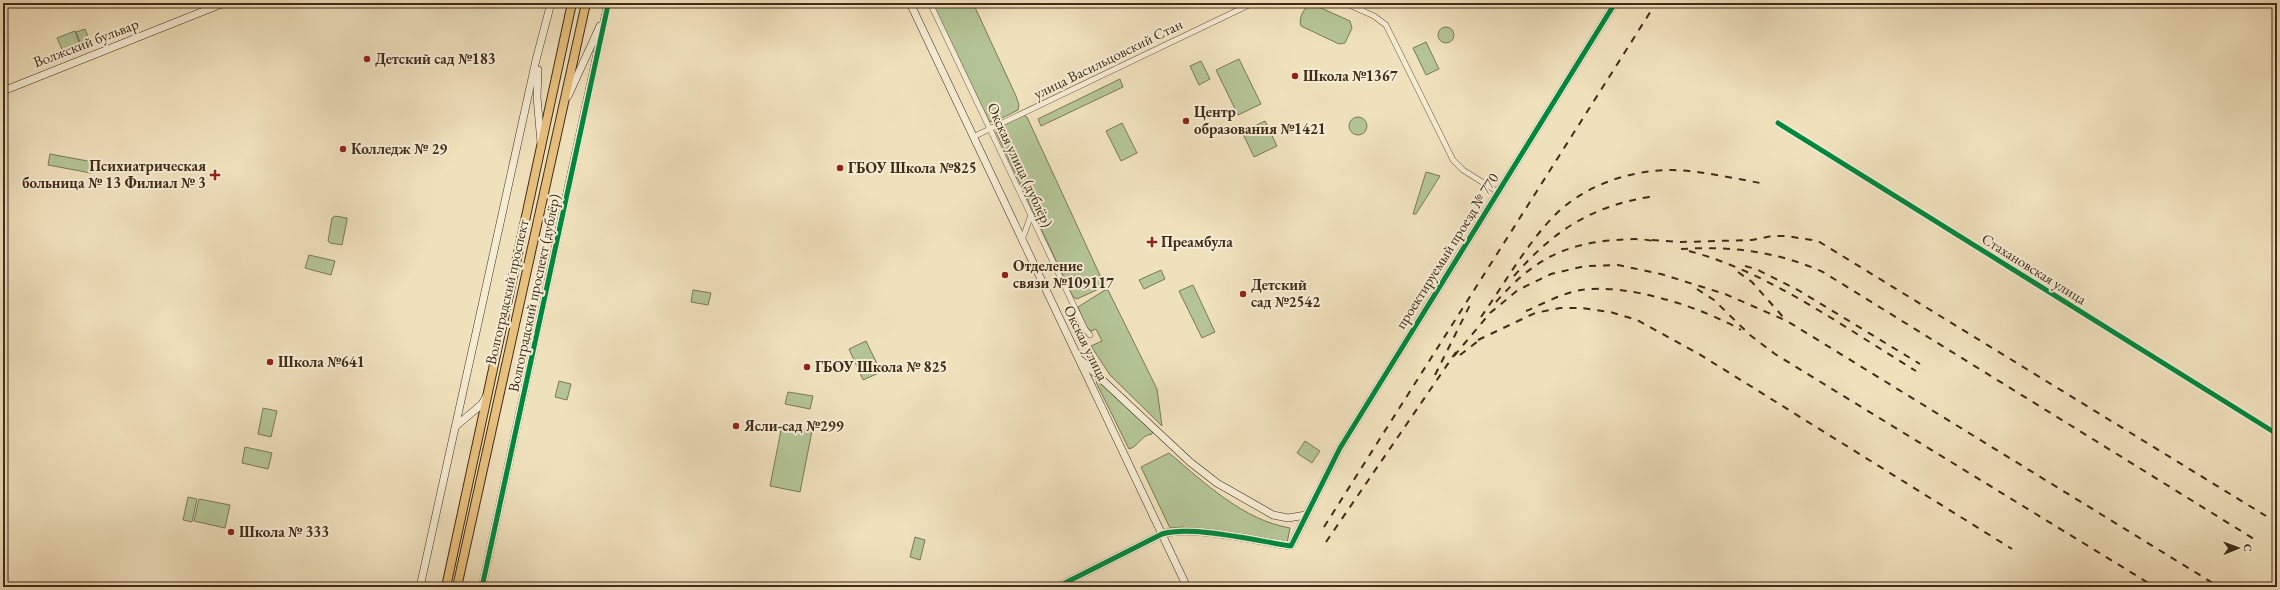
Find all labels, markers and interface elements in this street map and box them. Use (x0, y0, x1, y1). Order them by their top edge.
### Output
street label: Волжский бульвар (30, 14, 141, 71)
street label: улица Васильцовский Стан (1030, 14, 1186, 103)
place label: Детский сад №183 (375, 49, 496, 68)
marker: Детский сад №183 (362, 54, 372, 64)
place label: Школа №1367 (1303, 66, 1398, 85)
marker: Школа №1367 (1290, 71, 1300, 81)
street label: Окская улица (дублёр) (983, 99, 1058, 230)
place label: Центр образования №1421 (1194, 102, 1326, 138)
marker: Центр образования №1421 (1181, 116, 1191, 126)
place label: Колледж № 29 (351, 139, 447, 158)
marker: Колледж № 29 (338, 144, 348, 154)
place label: Психиатрическая больница № 13 Филиал № 3 (22, 156, 206, 192)
place label: ГБОУ Школа №825 (848, 158, 977, 177)
marker: ГБОУ Школа №825 (835, 163, 845, 173)
marker: Психиатрическая больница № 13 Филиал № 3 (209, 169, 221, 181)
street label: проектируемый проезд № 770 (1391, 169, 1502, 332)
street label: Волгоградский проспект (дублёр) (503, 192, 564, 394)
street label: Волгоградский проспект (481, 217, 532, 366)
street label: Стахановская улица (1978, 229, 2090, 308)
place label: Преамбула (1161, 232, 1233, 251)
marker: Преамбула (1146, 236, 1158, 248)
place label: Отделение связи №109117 (1013, 256, 1114, 292)
marker: Отделение связи №109117 (1000, 270, 1010, 280)
place label: Детский сад №2542 (1251, 275, 1320, 311)
marker: Детский сад №2542 (1238, 289, 1248, 299)
street label: Окская улица (1060, 302, 1113, 384)
place label: Школа №641 (278, 352, 365, 371)
marker: Школа №641 (265, 357, 275, 367)
place label: ГБОУ Школа № 825 (815, 357, 947, 376)
marker: ГБОУ Школа № 825 (802, 362, 812, 372)
place label: Ясли-сад №299 (743, 416, 844, 435)
marker: Ясли-сад №299 (731, 421, 741, 431)
place label: Школа № 333 (239, 522, 329, 541)
marker: Школа № 333 (226, 527, 236, 537)
north arrow (2218, 528, 2258, 568)
text: С (2241, 544, 2255, 552)

